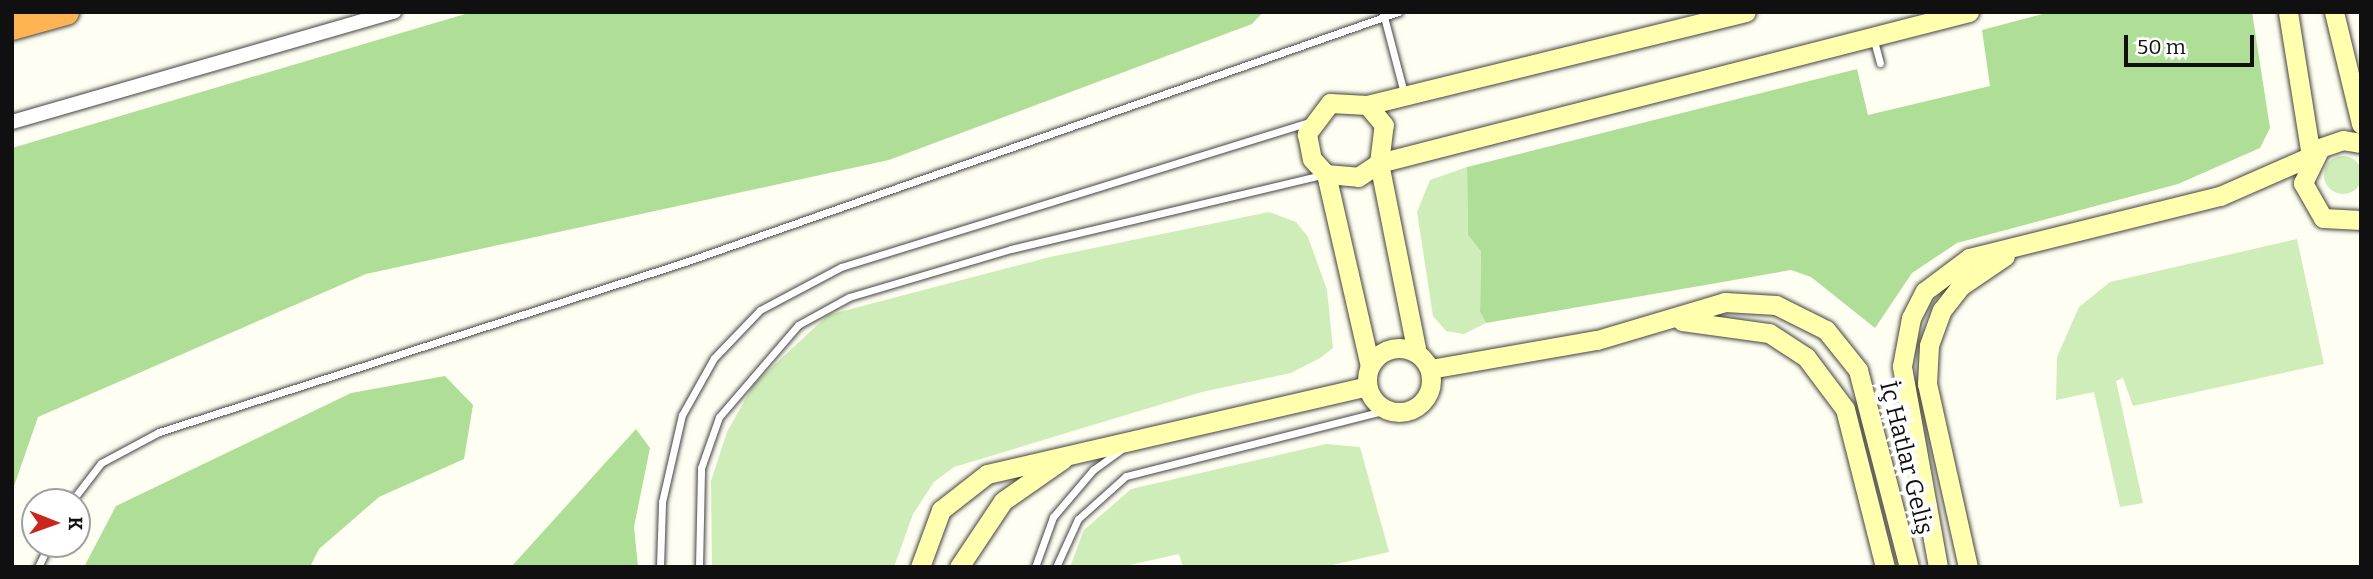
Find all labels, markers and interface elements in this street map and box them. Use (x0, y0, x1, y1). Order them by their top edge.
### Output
scale bar (2128, 21, 2258, 65)
text: 50 m (2137, 34, 2186, 60)
street label: İç Hatlar Geliş (1873, 378, 1939, 538)
north arrow (21, 488, 91, 558)
text: K (64, 516, 87, 530)

